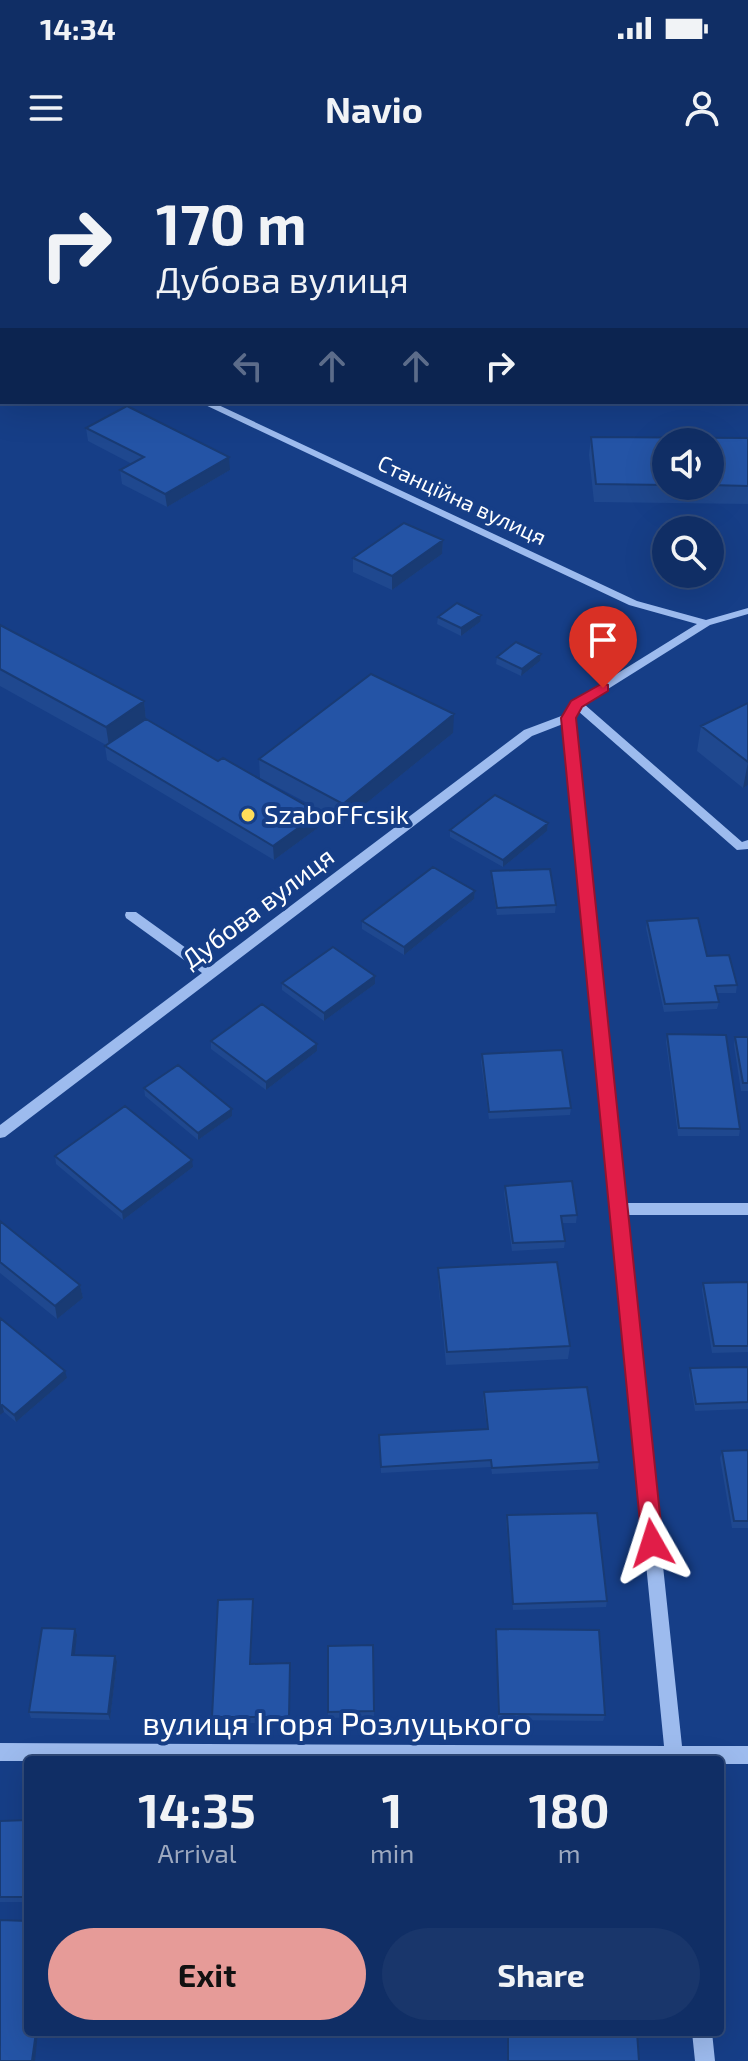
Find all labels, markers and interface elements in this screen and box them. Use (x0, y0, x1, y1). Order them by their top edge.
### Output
text: 14:34 (40, 10, 116, 46)
icon: menu (24, 86, 68, 130)
icon: person (680, 86, 724, 130)
text: Navio (325, 87, 423, 130)
text: 170 m (156, 189, 307, 256)
icon: right (24, 192, 128, 296)
text: Дубова вулиця (156, 257, 409, 300)
icon: left (226, 344, 270, 388)
icon: ahead (310, 344, 354, 388)
icon: ahead (394, 344, 438, 388)
icon: right (478, 344, 522, 388)
map controls (652, 428, 724, 588)
button: sound (652, 428, 724, 500)
street label: Станційна вулиця (374, 449, 551, 550)
button: search (652, 516, 724, 588)
pin (569, 606, 637, 688)
icon: arrive (581, 618, 625, 662)
place label: SzaboFFcsik (264, 798, 409, 829)
marker: SzaboFFcsik (239, 806, 257, 824)
street label: Дубова вулиця (175, 839, 340, 975)
position arrow (610, 1501, 694, 1585)
street label: вулиця Ігоря Розлуцького (142, 1703, 532, 1742)
text: 14:35 (138, 1780, 256, 1838)
text: 1 (382, 1780, 403, 1838)
text: 180 (529, 1780, 610, 1838)
text: Arrival (157, 1837, 237, 1868)
text: min (370, 1837, 414, 1868)
text: m (558, 1837, 581, 1868)
button: Exit (48, 1928, 366, 2020)
button: Share (382, 1928, 700, 2020)

